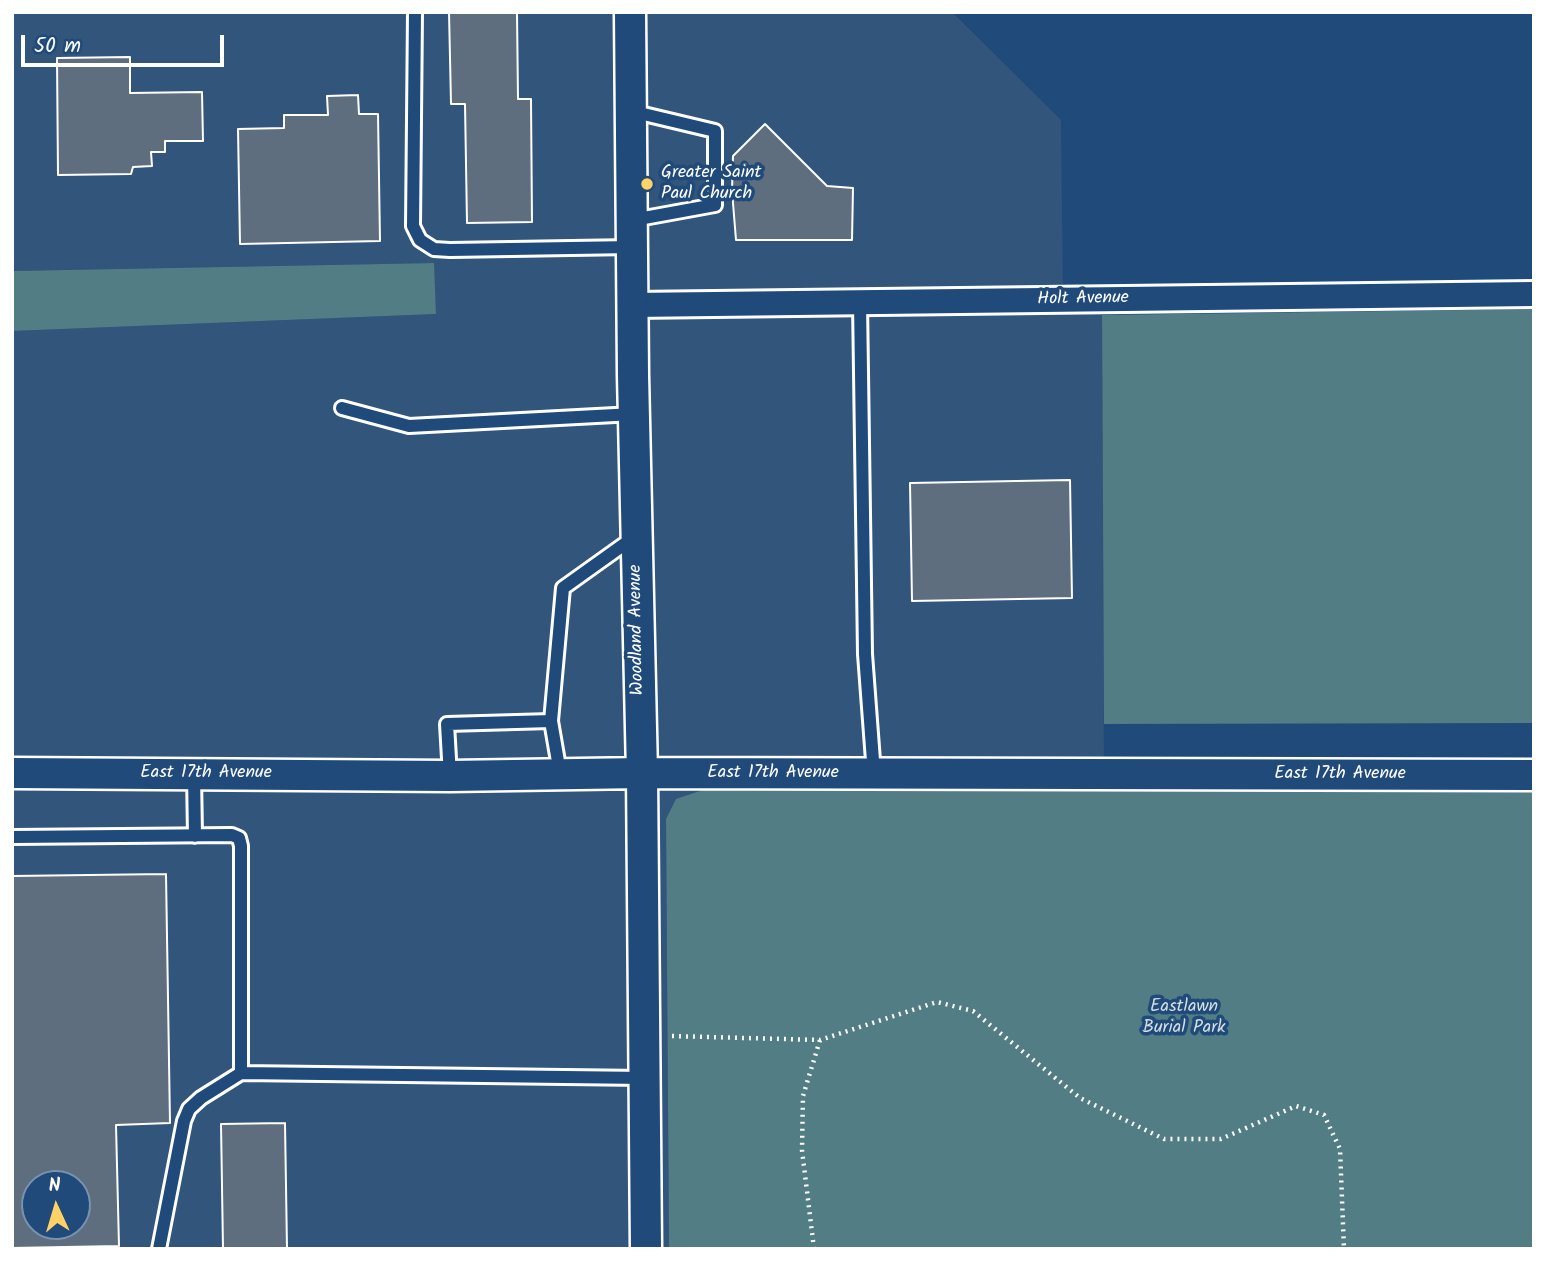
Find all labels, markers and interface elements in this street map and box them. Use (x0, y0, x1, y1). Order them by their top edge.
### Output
scale bar (24, 21, 228, 65)
text: 50 m (34, 30, 81, 63)
place label: Greater Saint Paul Church (661, 163, 762, 206)
marker: Greater Saint Paul Church (639, 176, 655, 192)
street label: Holt Avenue (1037, 288, 1129, 312)
street label: Woodland Avenue (626, 564, 650, 696)
street label: East 17th Avenue (140, 763, 272, 785)
street label: East 17th Avenue (707, 763, 839, 785)
street label: East 17th Avenue (1274, 764, 1406, 786)
park label: Eastlawn Burial Park (1142, 997, 1226, 1040)
north arrow (21, 1170, 91, 1240)
text: N (48, 1171, 62, 1201)

